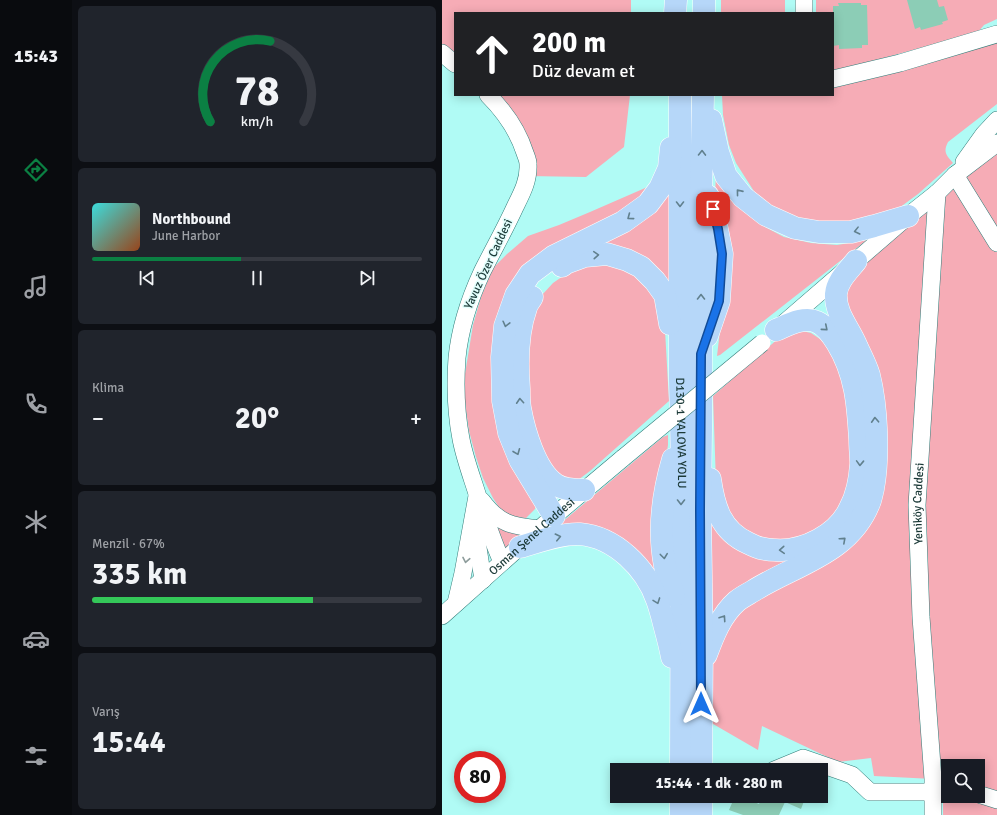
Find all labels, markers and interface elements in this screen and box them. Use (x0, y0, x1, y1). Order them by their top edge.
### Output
text: 200 m (532, 26, 606, 60)
icon: ahead (466, 28, 518, 80)
text: 15:43 (14, 45, 58, 67)
text: Düz devam et (532, 60, 635, 82)
text: 78 (235, 66, 279, 117)
text: km/h (241, 112, 273, 129)
one-way arrow (698, 150, 706, 156)
icon: directions (22, 156, 50, 184)
one-way arrow (736, 189, 743, 196)
pin (696, 192, 730, 226)
icon: arrive (702, 198, 724, 220)
one-way arrow (676, 201, 684, 207)
text: Northbound (152, 210, 231, 228)
one-way arrow (627, 212, 634, 220)
street label: Yavuz Özer Caddesi (461, 217, 516, 312)
one-way arrow (854, 226, 860, 234)
text: June Harbor (152, 228, 220, 244)
one-way arrow (593, 251, 599, 260)
icon: previous (136, 267, 158, 289)
icon: pause (246, 267, 268, 289)
icon: next (356, 267, 378, 289)
icon: music (22, 273, 50, 301)
one-way arrow (697, 294, 705, 300)
one-way arrow (502, 321, 511, 328)
one-way arrow (820, 324, 828, 331)
street label: D130-1 YALOVA YOLU (672, 377, 689, 489)
text: Klima (92, 380, 124, 396)
icon: phone (22, 390, 50, 418)
one-way arrow (515, 398, 524, 404)
text: 20° (235, 400, 279, 437)
text: − (92, 405, 104, 432)
text: + (410, 405, 422, 432)
one-way arrow (871, 417, 879, 423)
one-way arrow (512, 449, 520, 456)
one-way arrow (856, 460, 865, 466)
street label: Yeniköy Caddesi (910, 462, 928, 545)
street label: Osman Şenel Caddesi (486, 495, 578, 579)
one-way arrow (677, 499, 685, 505)
icon: climate (22, 508, 50, 536)
one-way arrow (554, 533, 561, 541)
text: Menzil · 67% (92, 536, 165, 552)
one-way arrow (838, 537, 846, 545)
one-way arrow (779, 545, 785, 554)
one-way arrow (659, 553, 668, 559)
text: 335 km (92, 556, 187, 593)
one-way arrow (462, 557, 470, 563)
one-way arrow (652, 597, 661, 604)
one-way arrow (718, 615, 726, 622)
icon: car (22, 625, 50, 653)
position arrow (680, 683, 722, 725)
text: Varış (92, 704, 120, 720)
text: 15:44 (92, 724, 166, 761)
icon: filters (22, 742, 50, 770)
speed limit sign: 80 (454, 751, 506, 803)
map controls (941, 759, 985, 803)
button: search (941, 759, 985, 803)
text: 15:44 · 1 dk · 280 m (656, 774, 782, 792)

